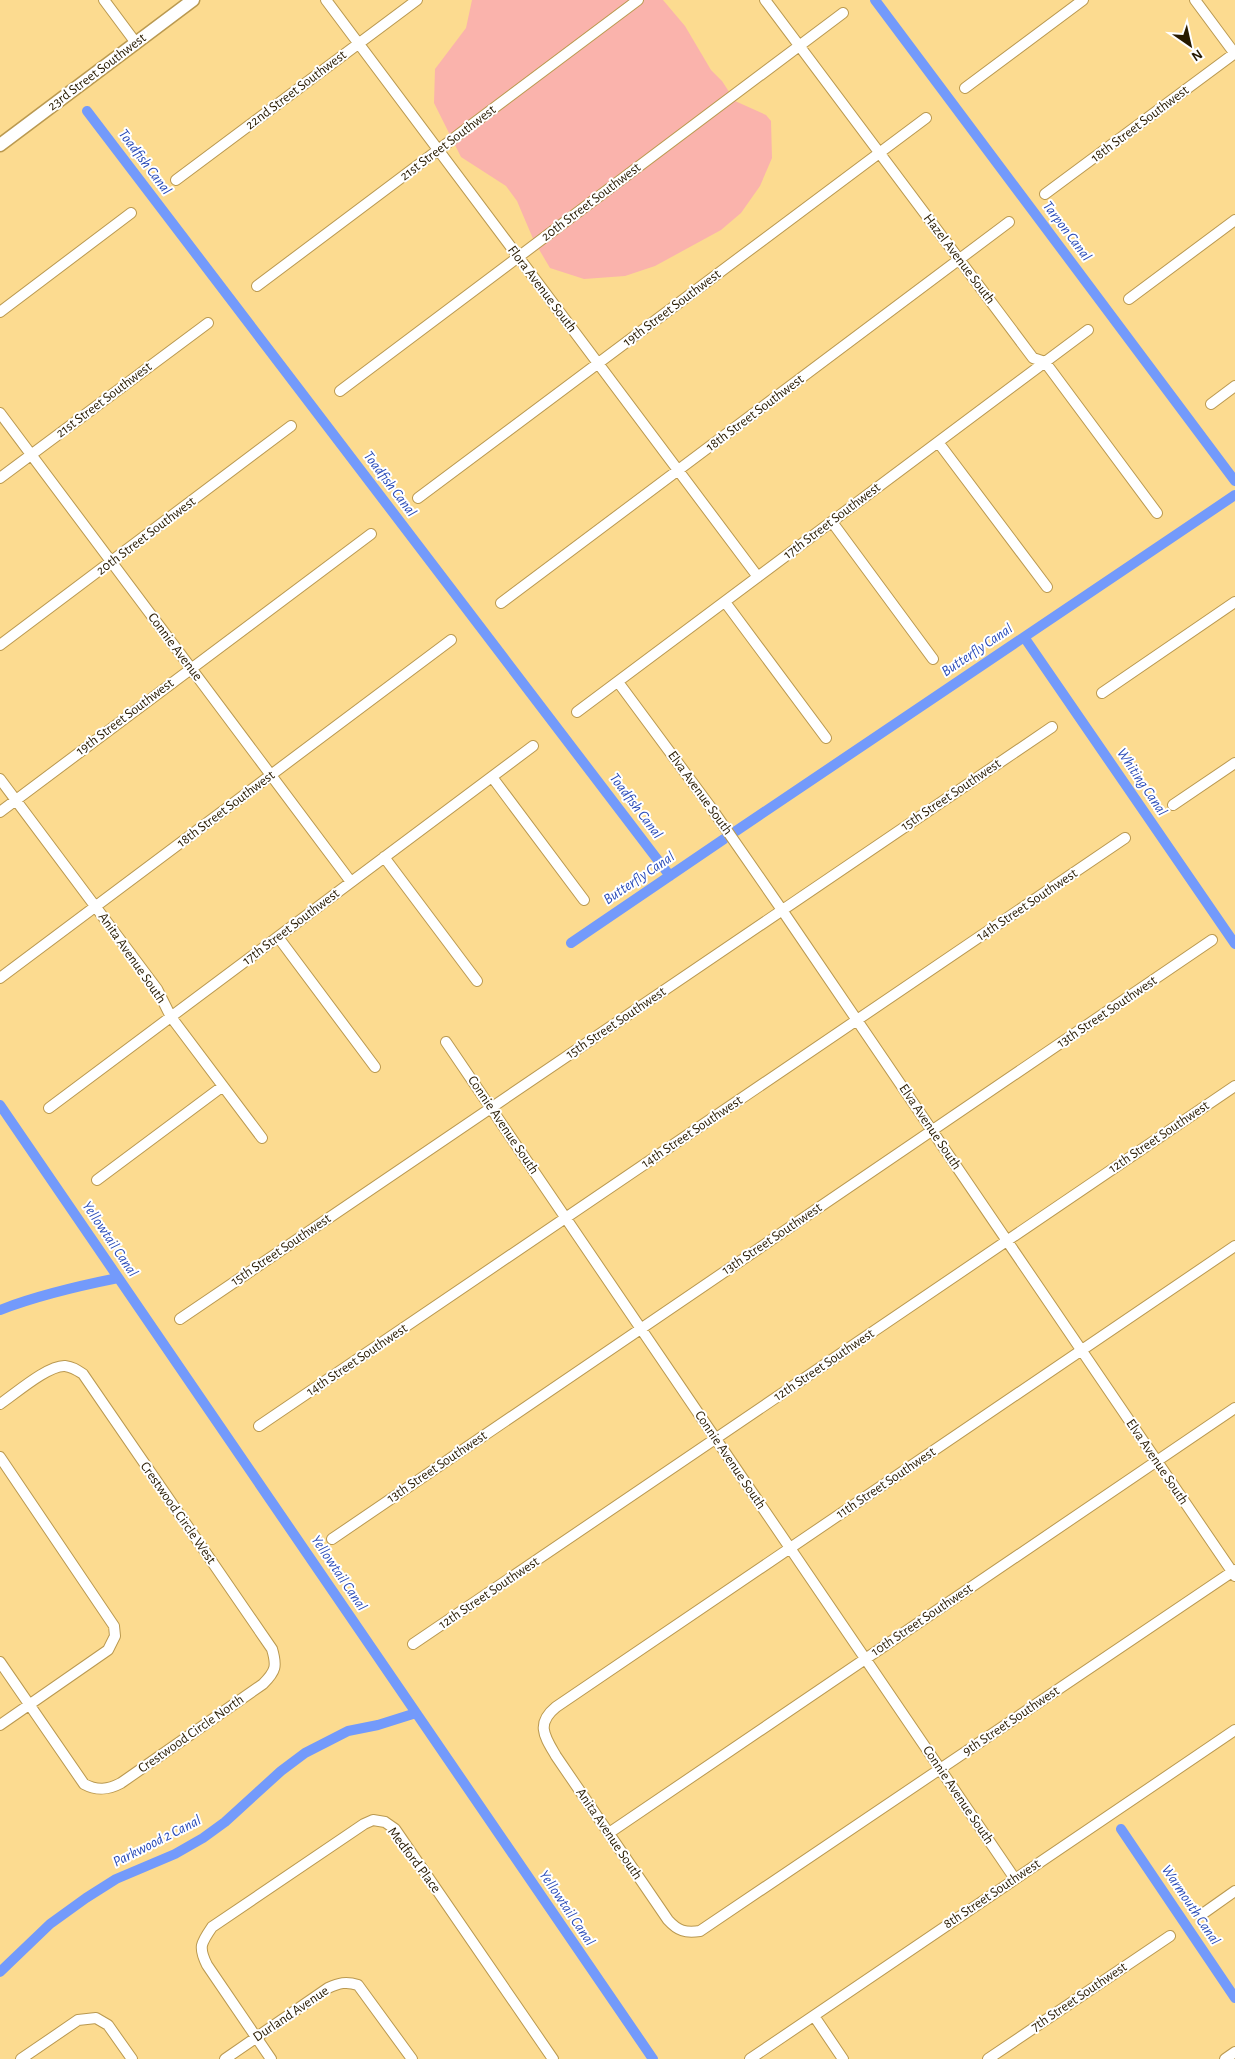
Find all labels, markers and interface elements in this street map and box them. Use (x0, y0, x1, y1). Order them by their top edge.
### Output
north arrow (1165, 20, 1215, 70)
street label: 23rd Street Southwest (45, 30, 149, 113)
text: N (1189, 46, 1205, 63)
street label: 22nd Street Southwest (243, 47, 349, 132)
street label: 18th Street Southwest (1089, 83, 1192, 165)
street label: 21st Street Southwest (398, 102, 499, 183)
water label: Toadfish Canal (116, 126, 175, 198)
street label: 20th Street Southwest (539, 160, 644, 244)
water label: Tarpon Canal (1040, 198, 1094, 264)
street label: Hazel Avenue South (921, 211, 997, 307)
street label: Flora Avenue South (505, 243, 579, 335)
street label: 19th Street Southwest (621, 267, 724, 349)
street label: 21st Street Southwest (54, 359, 155, 440)
street label: 18th Street Southwest (704, 372, 807, 454)
water label: Toadfish Canal (361, 448, 420, 520)
street label: 17th Street Southwest (781, 480, 883, 562)
street label: 20th Street Southwest (94, 494, 199, 578)
street label: Connie Avenue (145, 610, 205, 684)
water label: Butterfly Canal (939, 621, 1016, 679)
street label: 19th Street Southwest (74, 676, 177, 758)
water label: Whiting Canal (1114, 745, 1170, 819)
street label: Elva Avenue South (665, 748, 735, 838)
street label: 15th Street Southwest (899, 756, 1004, 834)
street label: 18th Street Southwest (175, 768, 278, 850)
water label: Toadfish Canal (607, 770, 666, 842)
water label: Butterfly Canal (601, 849, 678, 907)
street label: 14th Street Southwest (974, 866, 1080, 944)
street label: 17th Street Southwest (240, 886, 342, 968)
street label: Anita Avenue South (96, 910, 168, 1006)
street label: 13th Street Southwest (1055, 973, 1160, 1051)
street label: 15th Street Southwest (564, 984, 669, 1062)
street label: Connie Avenue South (465, 1073, 541, 1177)
street label: Elva Avenue South (896, 1082, 964, 1172)
street label: 14th Street Southwest (639, 1093, 745, 1171)
street label: 12th Street Southwest (1106, 1098, 1212, 1176)
water label: Yellowtail Canal (79, 1199, 141, 1280)
street label: 13th Street Southwest (720, 1200, 825, 1278)
street label: 15th Street Southwest (229, 1211, 334, 1289)
street label: 14th Street Southwest (304, 1321, 410, 1399)
street label: 12th Street Southwest (771, 1326, 877, 1404)
street label: Connie Avenue South (692, 1408, 768, 1512)
street label: Elva Avenue South (1123, 1417, 1191, 1507)
street label: 13th Street Southwest (385, 1428, 490, 1506)
street label: 11th Street Southwest (834, 1444, 938, 1521)
street label: Crestwood Circle West (138, 1459, 219, 1567)
water label: Yellowtail Canal (308, 1533, 370, 1614)
street label: 12th Street Southwest (436, 1554, 542, 1632)
street label: 10th Street Southwest (869, 1581, 976, 1659)
street label: 9th Street Southwest (960, 1683, 1062, 1758)
street label: Crestwood Circle North (136, 1692, 246, 1776)
street label: Connie Avenue South (920, 1743, 996, 1847)
street label: Anita Avenue South (573, 1786, 645, 1882)
water label: Parkwood 2 Canal (111, 1812, 204, 1870)
street label: Medford Place (385, 1825, 443, 1895)
street label: 8th Street Southwest (941, 1856, 1043, 1931)
water label: Warmouth Canal (1159, 1862, 1223, 1948)
water label: Yellowtail Canal (536, 1868, 598, 1949)
street label: 7th Street Southwest (1029, 1959, 1130, 2034)
street label: Durland Avenue (251, 1984, 331, 2044)

